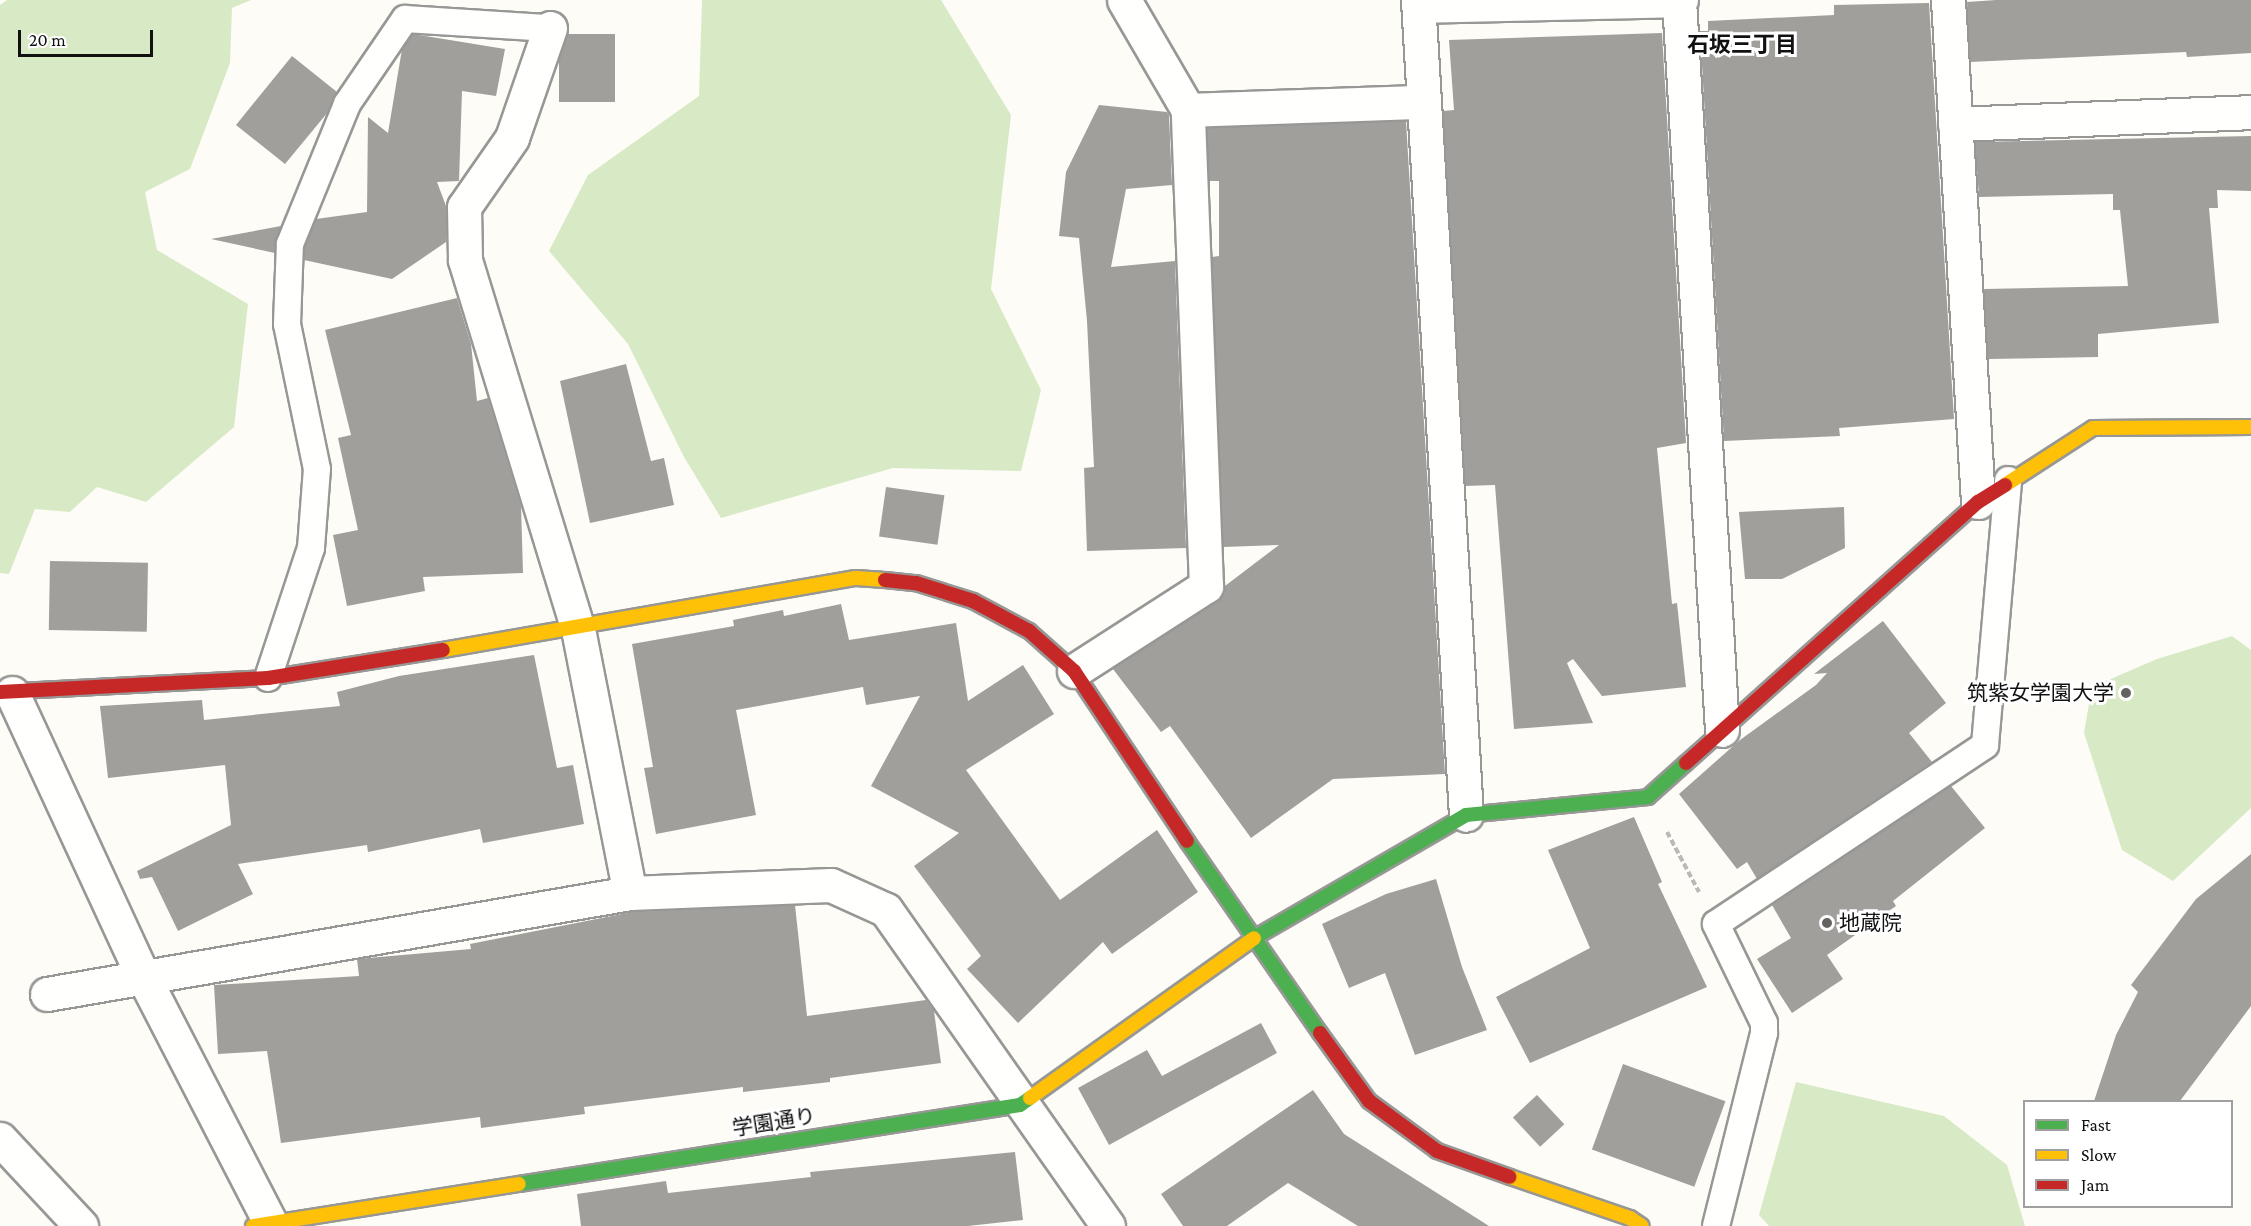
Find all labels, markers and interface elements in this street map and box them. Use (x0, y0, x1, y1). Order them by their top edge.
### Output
scale bar (21, 18, 156, 56)
text: 20 m (29, 30, 66, 50)
district label: 石坂三丁目 (1687, 32, 1797, 58)
place label: 筑紫女学園大学 (1967, 680, 2114, 706)
marker: 筑紫女学園大学 (2119, 686, 2133, 700)
place label: 地蔵院 (1839, 910, 1902, 936)
marker: 地蔵院 (1820, 916, 1834, 930)
legend (2023, 1100, 2233, 1208)
street label: 学園通り (731, 1103, 817, 1141)
text: Fast (2081, 1115, 2111, 1135)
text: Slow (2081, 1145, 2116, 1165)
text: Jam (2081, 1175, 2109, 1195)

